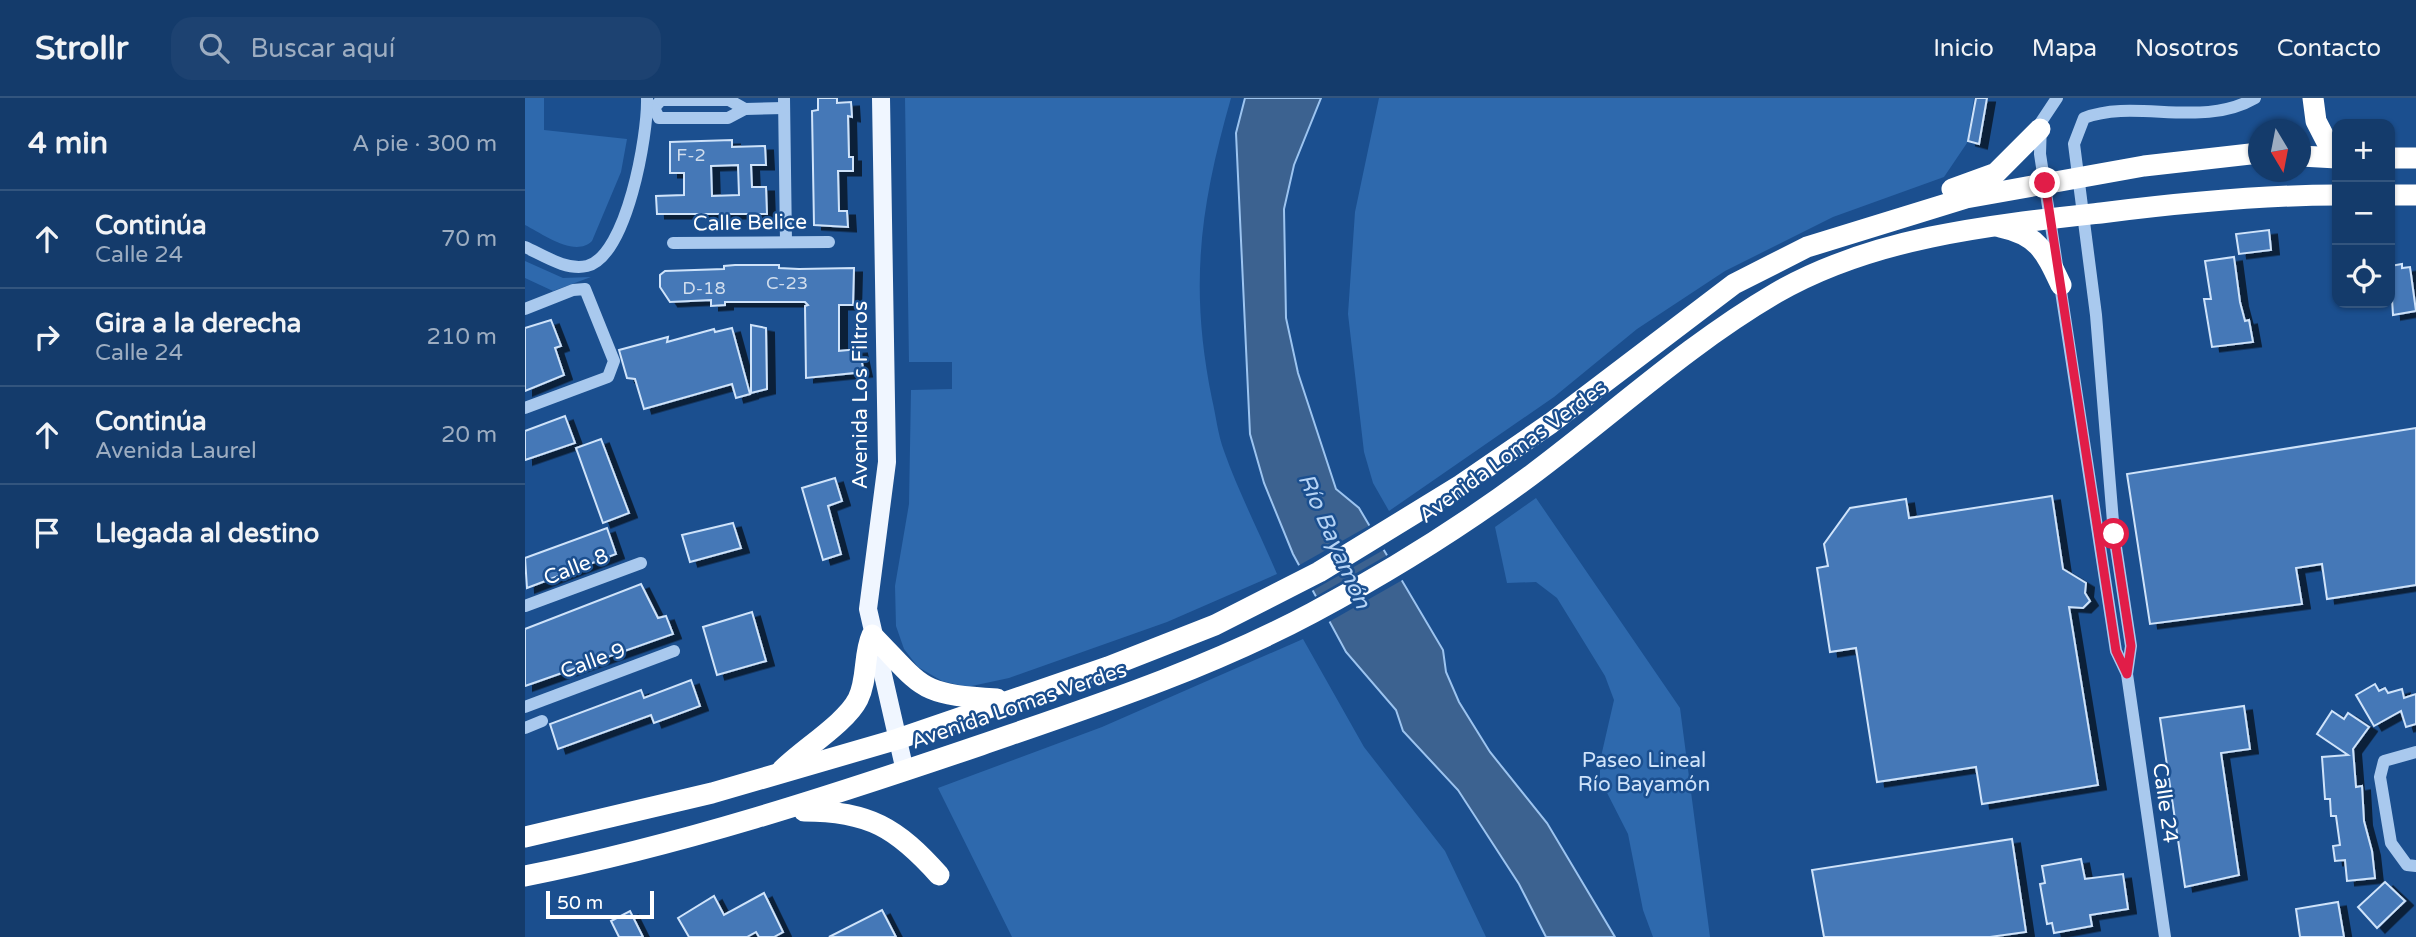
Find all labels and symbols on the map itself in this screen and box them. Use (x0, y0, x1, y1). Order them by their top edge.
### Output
north arrow (2248, 119, 2311, 182)
house number: F-2 (676, 144, 706, 166)
route end (2029, 167, 2060, 198)
street label: Calle Belice (693, 210, 807, 236)
house number: C-23 (766, 272, 808, 294)
house number: D-18 (682, 277, 726, 299)
street label: Avenida Los Filtros (848, 301, 873, 489)
street label: Avenida Lomas Verdes (1414, 375, 1612, 529)
water label: Río Bayamón (1292, 469, 1377, 614)
route start (2098, 518, 2129, 549)
street label: Calle 8 (540, 543, 612, 591)
street label: Calle 9 (557, 638, 629, 684)
street label: Avenida Lomas Verdes (908, 657, 1130, 755)
park label: Paseo Lineal Río Bayamón (1578, 748, 1710, 797)
street label: Calle 24 (2147, 761, 2183, 845)
scale bar (546, 888, 655, 920)

